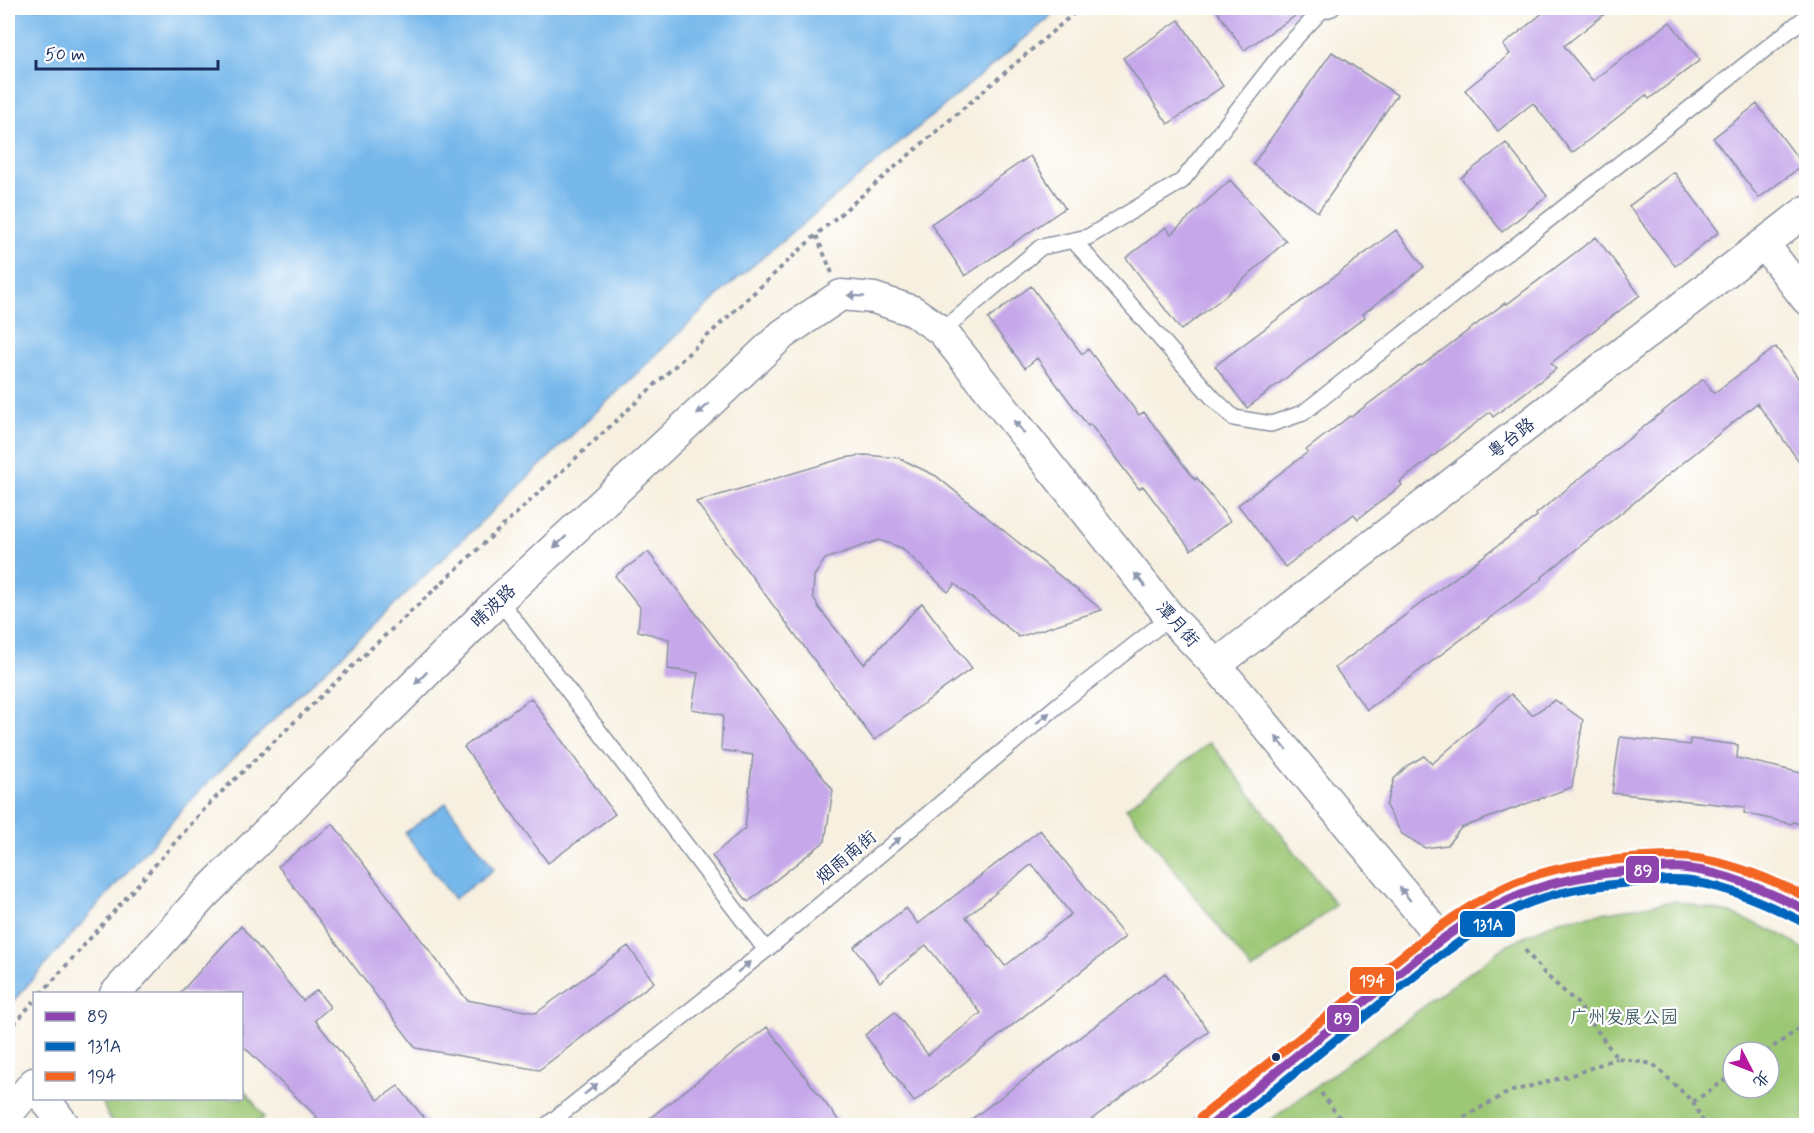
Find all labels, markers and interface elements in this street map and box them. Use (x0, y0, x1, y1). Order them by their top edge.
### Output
scale bar (36, 33, 218, 71)
text: 50 m (45, 43, 85, 67)
one-way arrow (847, 292, 866, 301)
one-way arrow (695, 402, 710, 416)
street label: 粤台路 (1483, 413, 1540, 465)
one-way arrow (1013, 420, 1025, 435)
one-way arrow (554, 535, 568, 549)
one-way arrow (1134, 572, 1147, 588)
street label: 晴波路 (466, 579, 521, 634)
street label: 潭月街 (1150, 597, 1204, 653)
one-way arrow (414, 671, 428, 685)
one-way arrow (1035, 711, 1051, 724)
one-way arrow (1275, 736, 1288, 751)
street label: 烟雨南街 (811, 825, 882, 890)
one-way arrow (886, 836, 902, 849)
line badge: 89 (1625, 855, 1660, 884)
text: 89 (1634, 861, 1652, 882)
one-way arrow (1399, 887, 1412, 902)
line badge: 131A (1459, 910, 1516, 938)
text: 131A (1473, 915, 1503, 936)
one-way arrow (736, 962, 751, 974)
line badge: 194 (1349, 966, 1395, 995)
text: 194 (1359, 971, 1386, 992)
legend (33, 992, 243, 1100)
line badge: 89 (1326, 1004, 1360, 1033)
text: 89 (87, 1005, 108, 1029)
park label: 广州发展公园 (1570, 1006, 1678, 1030)
text: 89 (1334, 1009, 1352, 1030)
text: 131A (87, 1035, 121, 1059)
north arrow (1721, 1040, 1781, 1100)
unlabelled marker (1270, 1051, 1282, 1063)
text: 194 (87, 1065, 117, 1089)
text: 北 (1748, 1066, 1774, 1092)
one-way arrow (583, 1083, 598, 1096)

